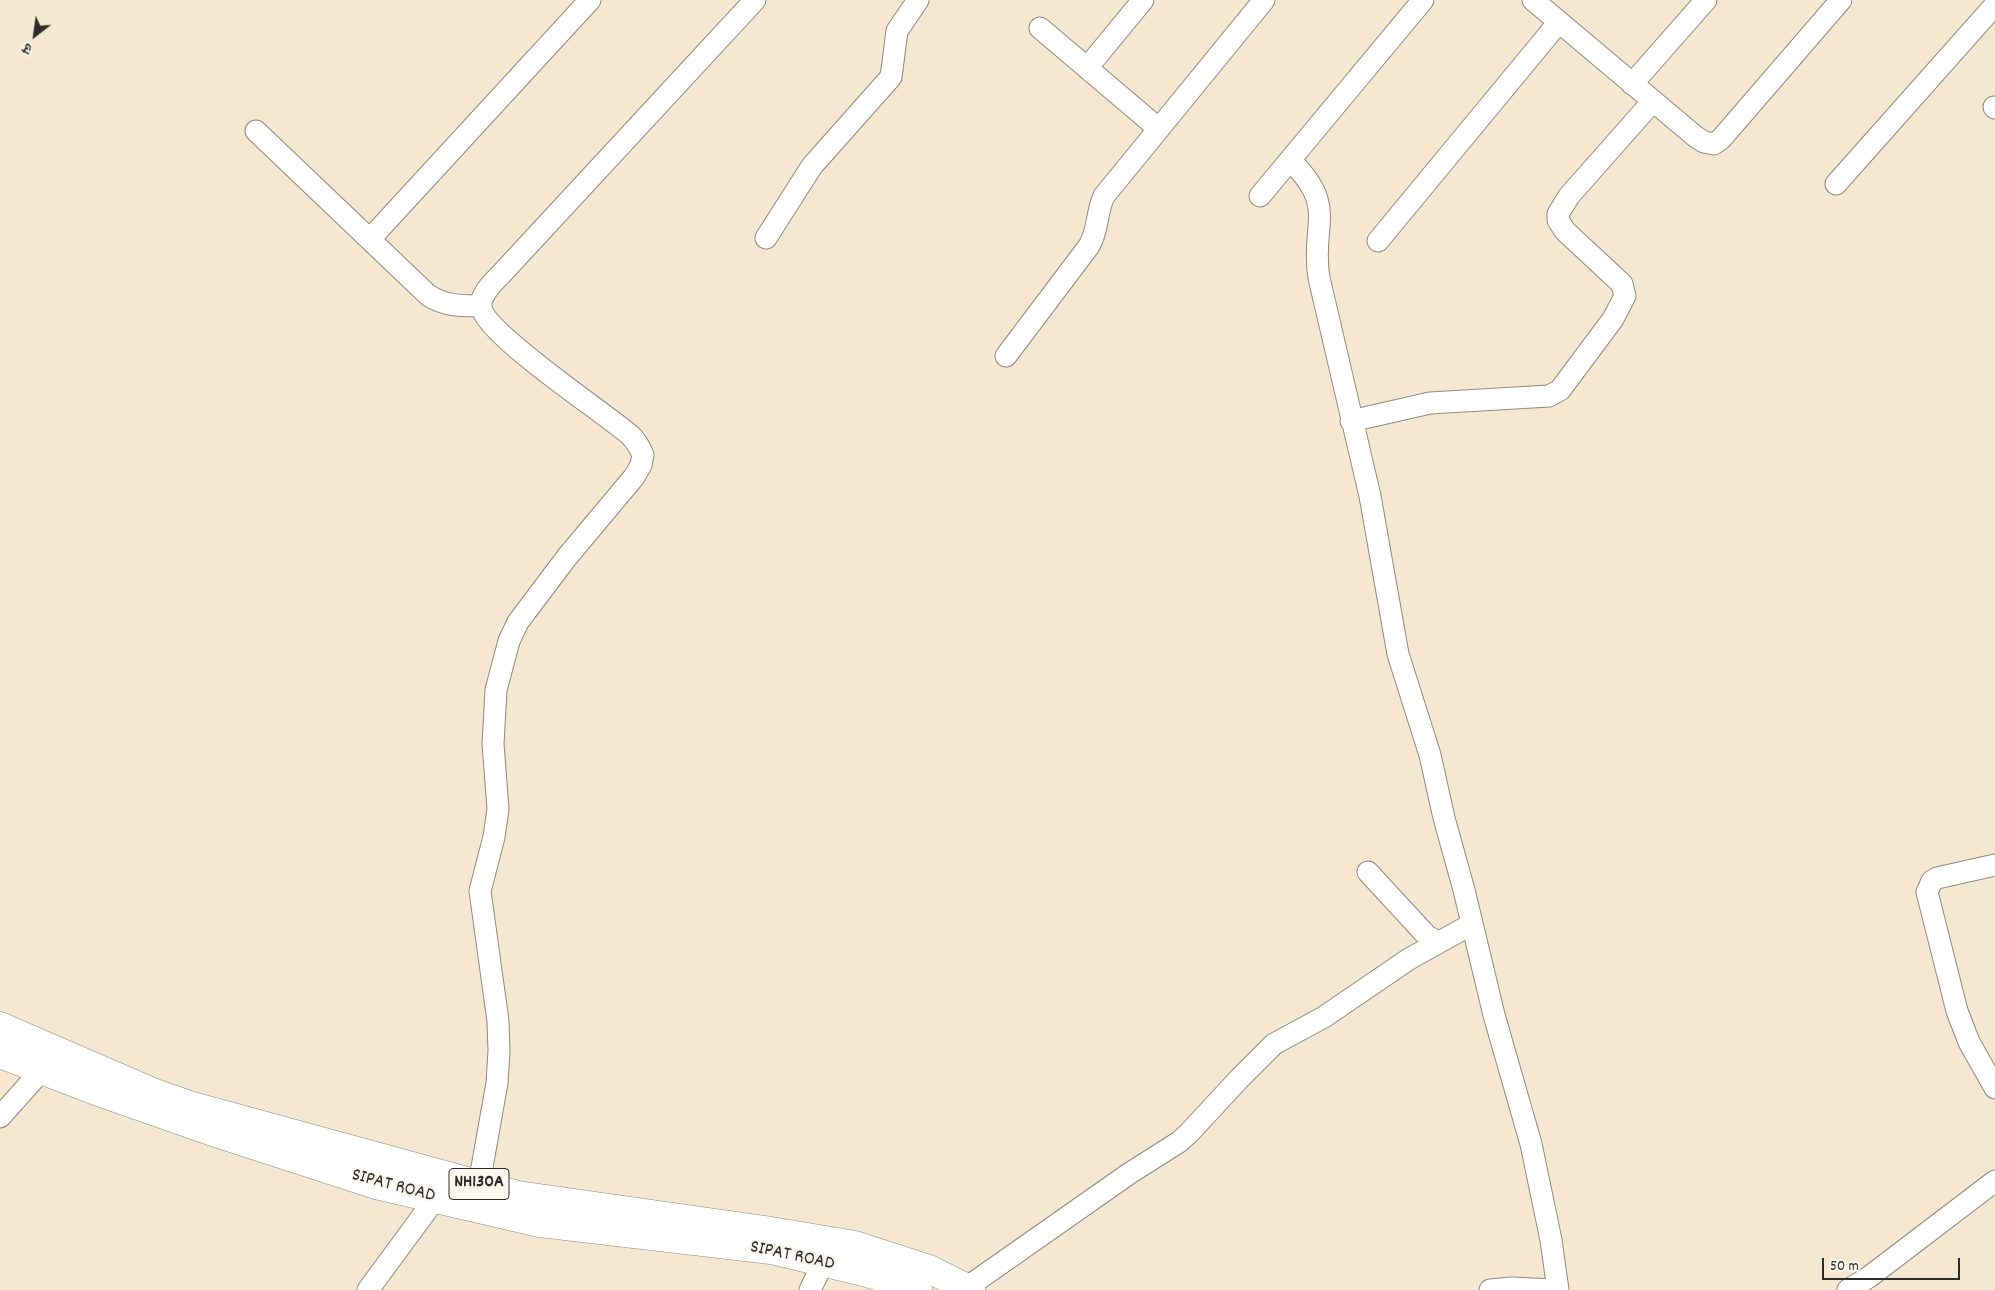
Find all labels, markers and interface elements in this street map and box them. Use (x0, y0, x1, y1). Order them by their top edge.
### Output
north arrow (10, 10, 60, 60)
text: उ (19, 37, 36, 59)
street label: SIPAT ROAD (349, 1165, 437, 1209)
road number: NH130A (449, 1168, 509, 1200)
street label: SIPAT ROAD (748, 1237, 836, 1277)
scale bar (1825, 1248, 1962, 1280)
text: 50 m (1830, 1256, 1859, 1278)

